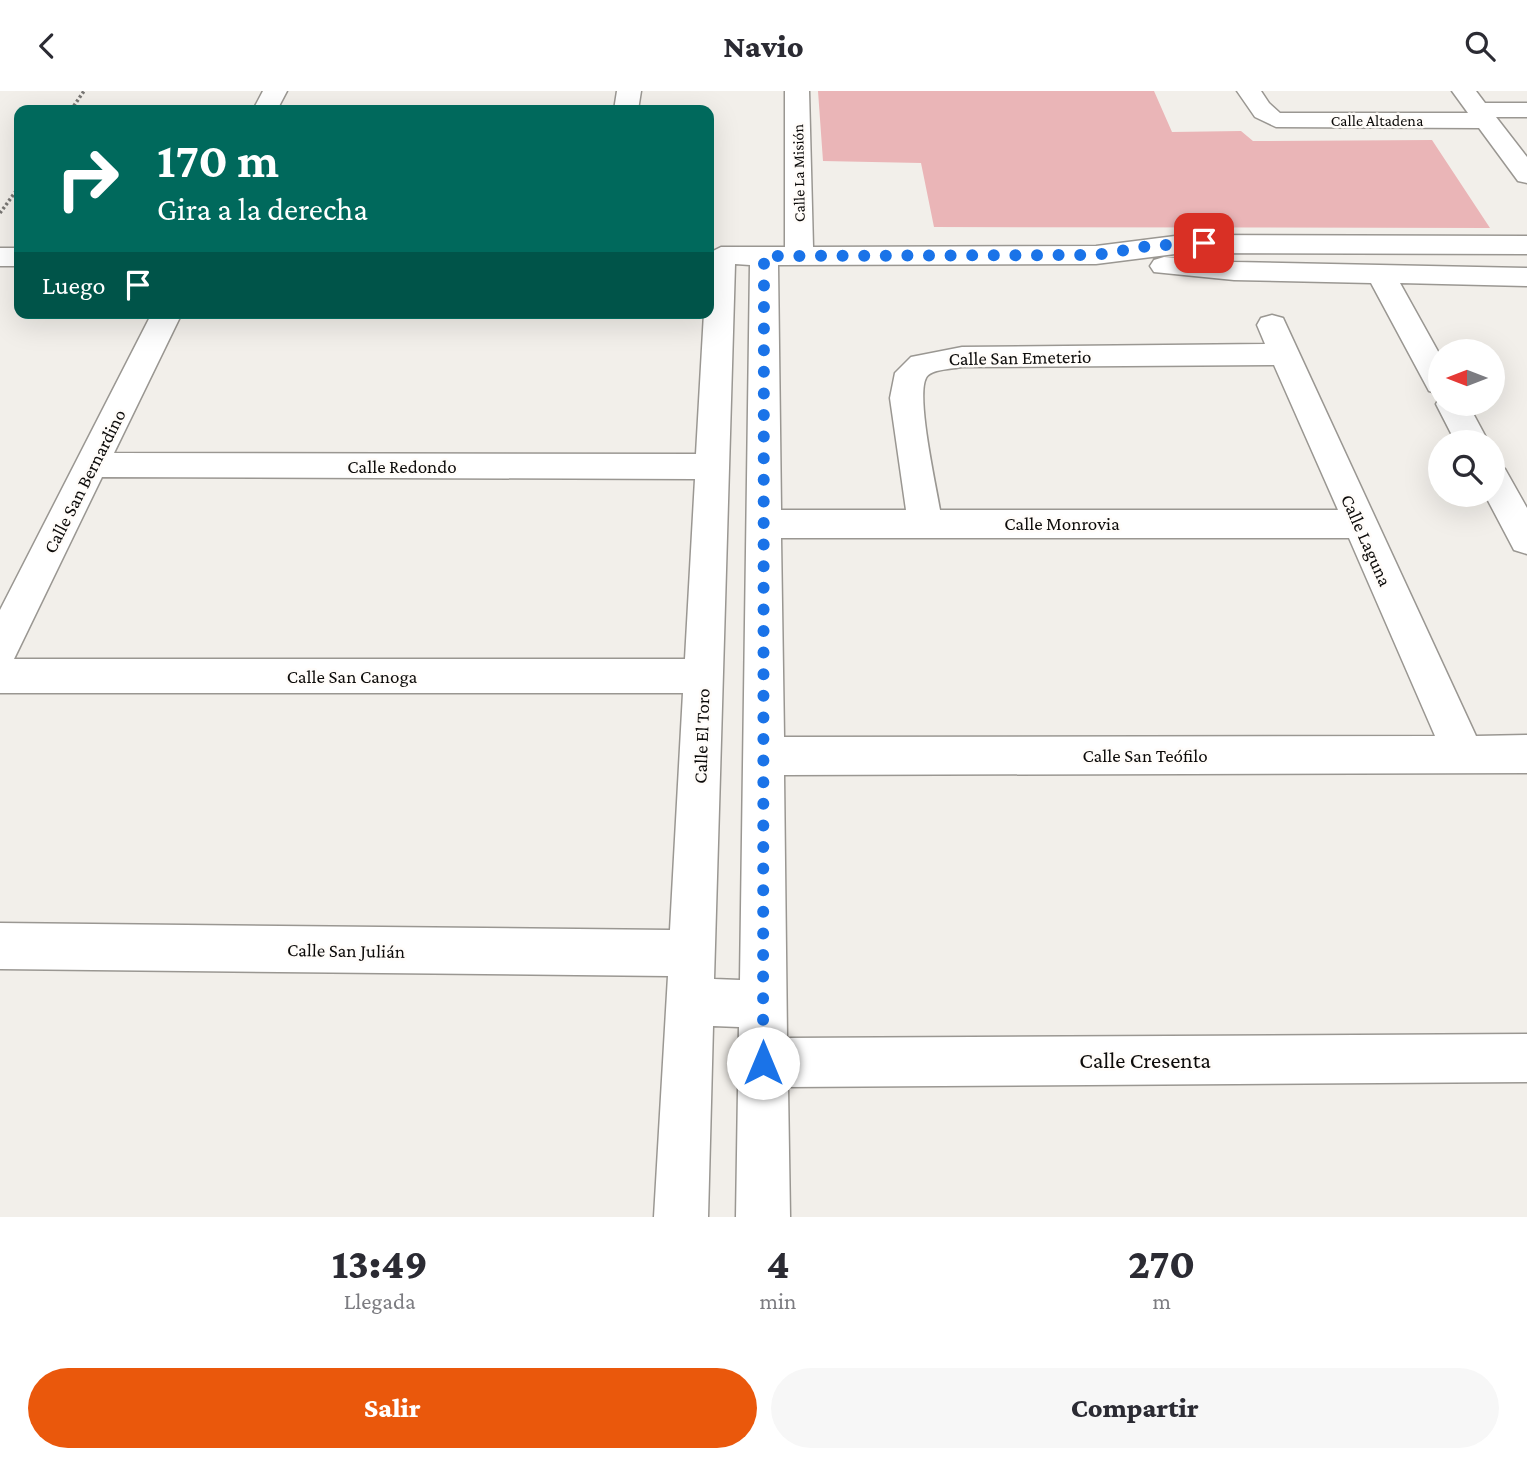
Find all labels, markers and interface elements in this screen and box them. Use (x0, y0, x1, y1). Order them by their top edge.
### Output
icon: back (28, 27, 66, 65)
icon: search (1461, 27, 1499, 65)
text: Navio (723, 28, 804, 64)
street label: Calle Altadena (1331, 112, 1424, 129)
street label: Calle La Misión (789, 123, 808, 222)
icon: right (42, 133, 133, 224)
text: 170 m (157, 133, 279, 188)
text: Gira a la derecha (157, 191, 368, 227)
pin (1174, 213, 1234, 273)
icon: arrive (1185, 224, 1223, 262)
icon: arrive (119, 266, 157, 304)
text: Luego (42, 271, 105, 300)
north arrow (1428, 339, 1505, 417)
map controls (1428, 339, 1505, 507)
street label: Calle San Emeterio (948, 346, 1092, 369)
street label: Calle San Bernardino (39, 406, 130, 557)
button: search (1428, 430, 1505, 507)
street label: Calle Redondo (347, 456, 457, 477)
street label: Calle Laguna (1337, 491, 1396, 590)
street label: Calle Monrovia (1004, 513, 1120, 534)
street label: Calle San Canoga (287, 666, 418, 687)
street label: Calle El Toro (689, 688, 714, 784)
street label: Calle San Teófilo (1082, 745, 1208, 766)
street label: Calle San Julián (287, 939, 405, 962)
position arrow (726, 1026, 800, 1100)
street label: Calle Cresenta (1079, 1047, 1211, 1073)
text: 13:49 (332, 1240, 428, 1287)
text: 4 (766, 1240, 790, 1287)
text: 270 (1128, 1240, 1195, 1287)
text: Llegada (344, 1288, 416, 1314)
text: min (760, 1288, 796, 1314)
text: m (1152, 1288, 1171, 1314)
button: Salir (28, 1368, 757, 1448)
button: Compartir (771, 1368, 1499, 1448)

